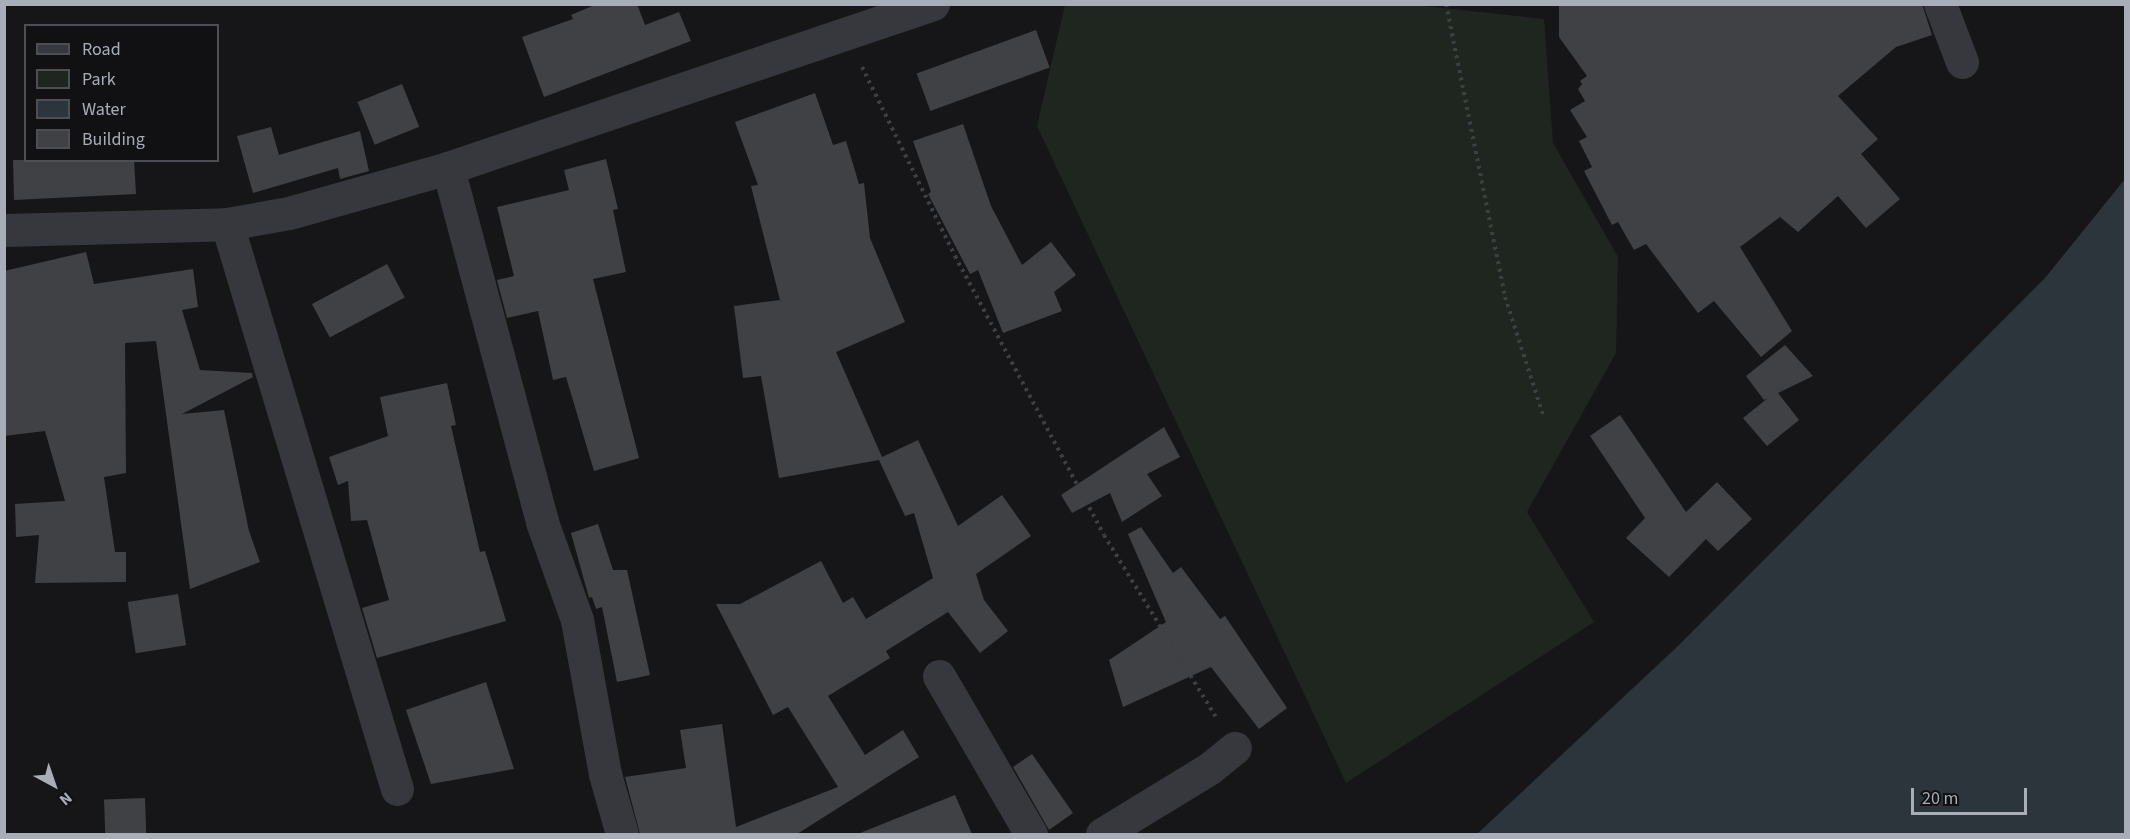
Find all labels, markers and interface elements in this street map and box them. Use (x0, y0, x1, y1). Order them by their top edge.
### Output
legend (24, 24, 219, 162)
text: Road (82, 37, 121, 62)
text: Park (82, 67, 116, 92)
text: Water (82, 97, 126, 122)
text: Building (82, 127, 145, 152)
north arrow (24, 755, 84, 815)
scale bar (1914, 776, 2030, 814)
text: 20 m (1922, 786, 1958, 811)
text: N (54, 787, 77, 811)

